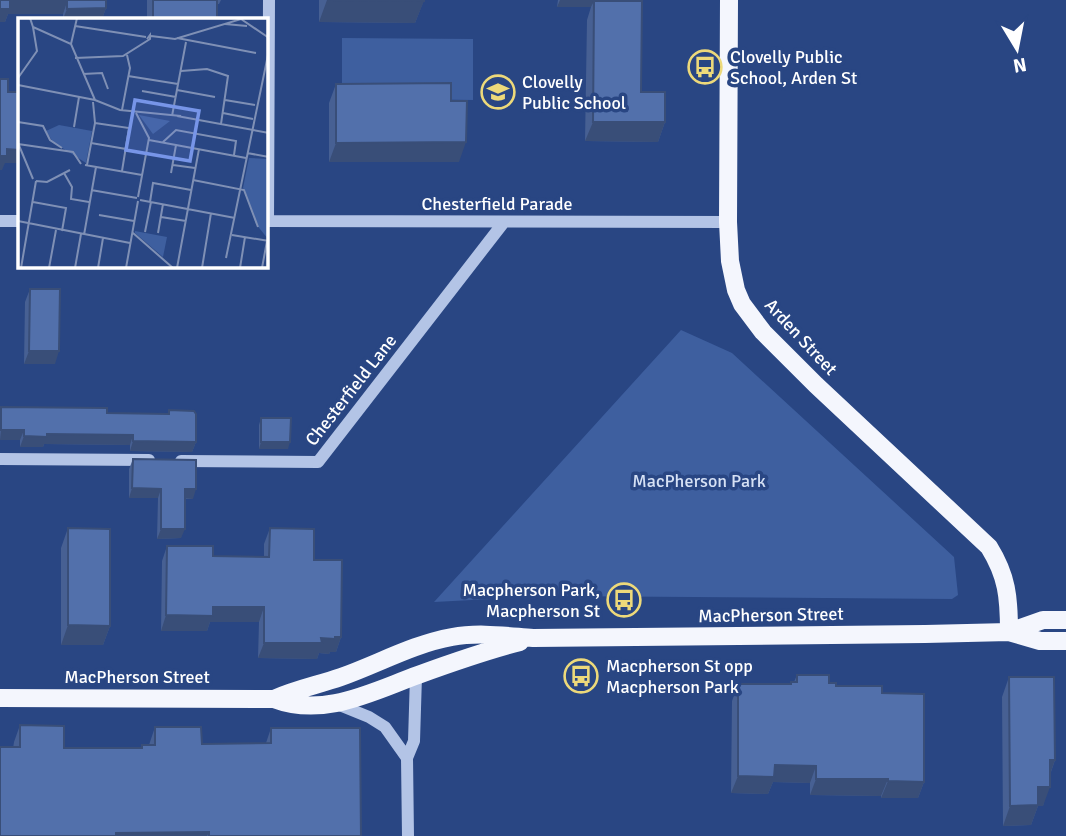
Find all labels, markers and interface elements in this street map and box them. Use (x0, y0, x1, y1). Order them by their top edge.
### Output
north arrow (982, 14, 1052, 84)
inset map (18, 18, 268, 268)
place label: Clovelly Public School, Arden St (730, 46, 857, 89)
bus stop icon: Clovelly Public School, Arden St (686, 48, 724, 86)
text: N (1011, 52, 1028, 78)
place label: Clovelly Public School (522, 71, 626, 114)
school or university icon: Clovelly Public School (479, 73, 517, 111)
street label: Chesterfield Parade (421, 193, 573, 215)
street label: Arden Street (760, 294, 842, 380)
street label: Chesterfield Lane (301, 330, 401, 450)
park label: MacPherson Park (632, 470, 766, 492)
place label: Macpherson Park, Macpherson St (462, 579, 600, 622)
bus stop icon: Macpherson Park, Macpherson St (605, 581, 643, 619)
street label: MacPherson Street (698, 603, 844, 627)
place label: Macpherson St opp Macpherson Park (606, 655, 753, 698)
bus stop icon: Macpherson St opp Macpherson Park (562, 657, 600, 695)
street label: MacPherson Street (64, 666, 210, 688)

